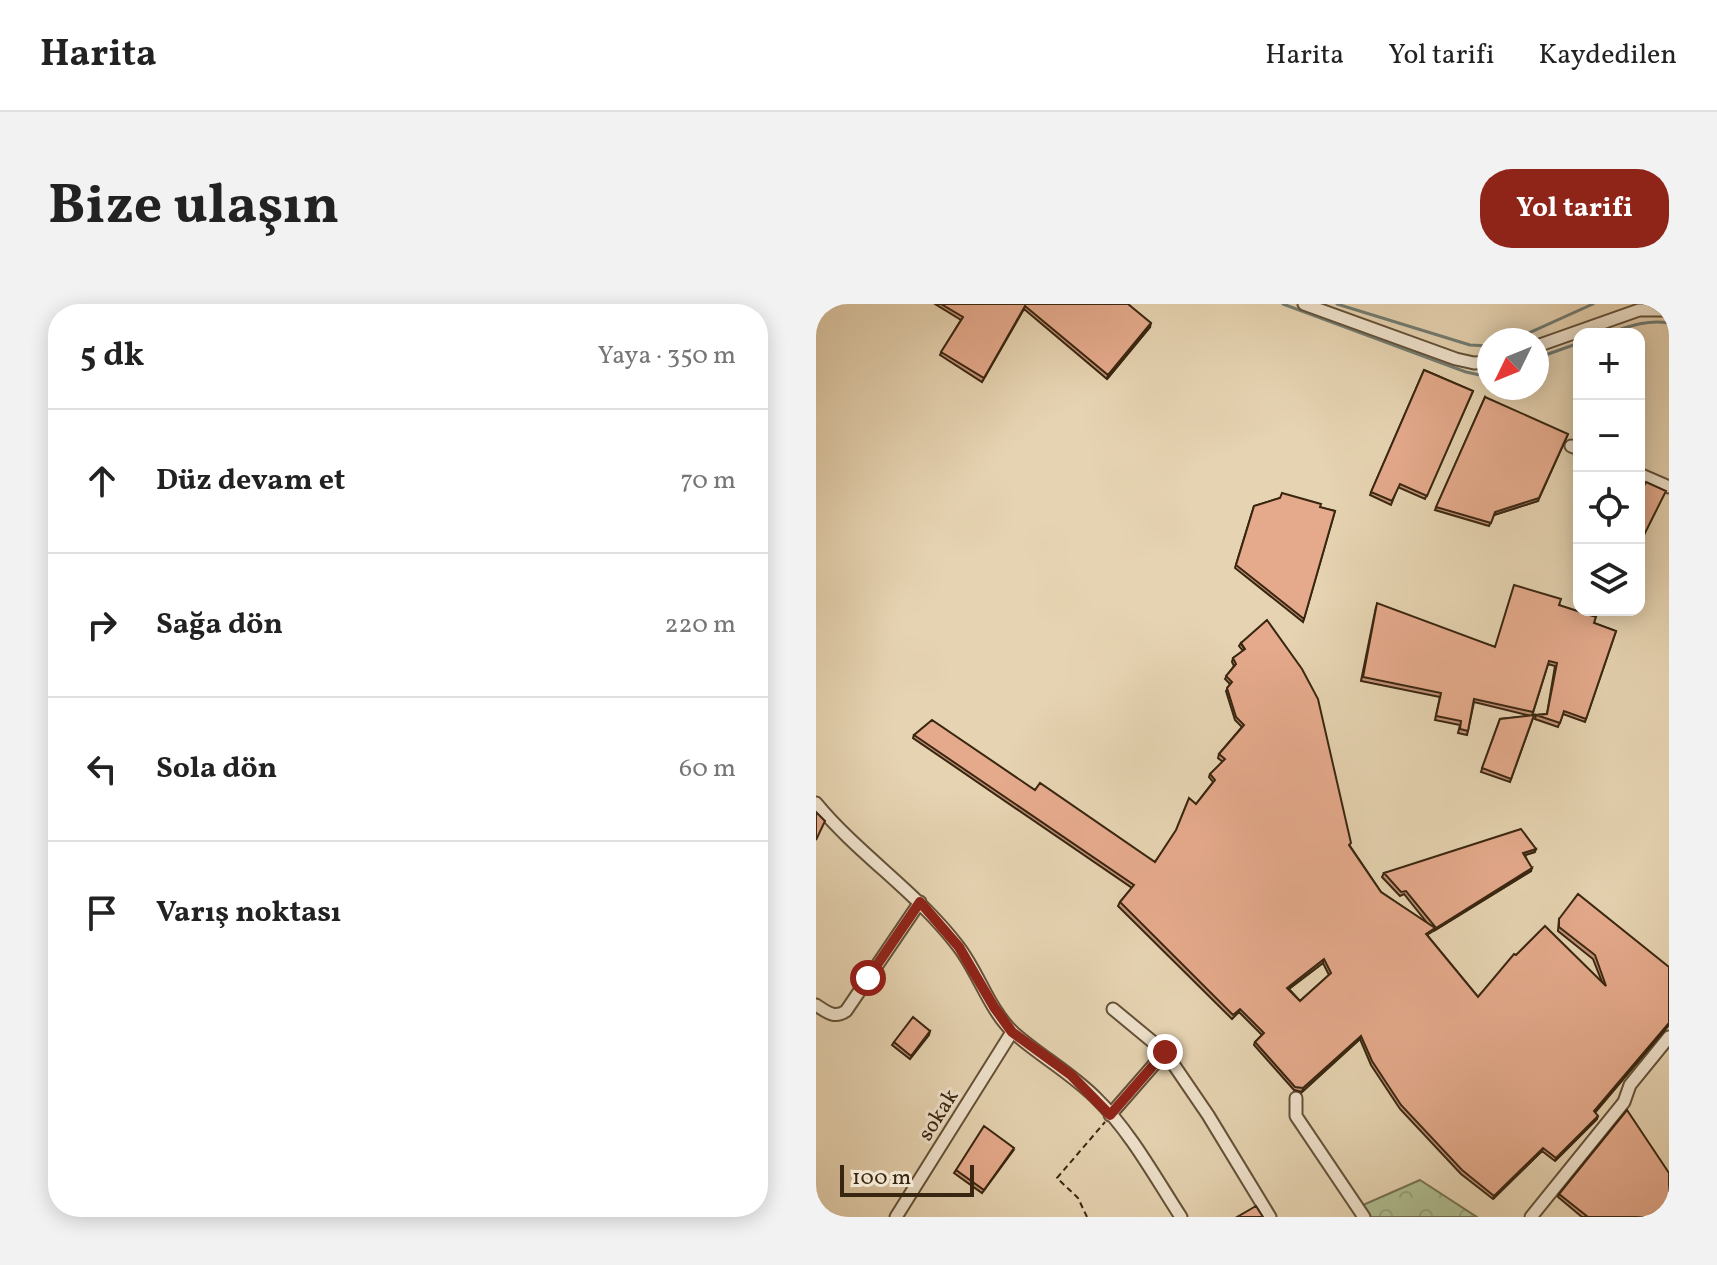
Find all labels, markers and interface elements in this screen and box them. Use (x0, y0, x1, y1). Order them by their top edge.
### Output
text: Harita (40, 29, 157, 82)
text: Harita (1265, 36, 1344, 75)
text: Yol tarifi (1388, 36, 1494, 75)
text: Kaydedilen (1538, 36, 1677, 75)
text: Bize ulaşın (48, 169, 339, 247)
button: Yol tarifi (1480, 169, 1669, 248)
north arrow (1477, 328, 1549, 400)
map controls (1573, 328, 1645, 616)
button: + (1573, 328, 1645, 400)
text: 5 dk (80, 333, 144, 380)
text: Yaya · 350 m (597, 338, 736, 374)
button: − (1573, 400, 1645, 472)
icon: ahead (80, 459, 124, 503)
text: Düz devam et (156, 460, 345, 502)
text: 70 m (681, 463, 736, 499)
button: locate (1573, 472, 1645, 544)
button: layers (1573, 544, 1645, 616)
icon: right (80, 603, 124, 647)
text: Sağa dön (156, 604, 283, 646)
text: 220 m (664, 607, 736, 643)
icon: left (80, 747, 124, 791)
text: Sola dön (156, 748, 277, 790)
text: 60 m (679, 751, 736, 787)
icon: arrive (80, 891, 124, 935)
text: Varış noktası (156, 892, 341, 934)
route start (850, 960, 886, 996)
route end (1147, 1034, 1183, 1070)
street label: sokak (911, 1083, 967, 1147)
scale bar (840, 1161, 974, 1197)
text: 100 m (852, 1163, 911, 1194)

